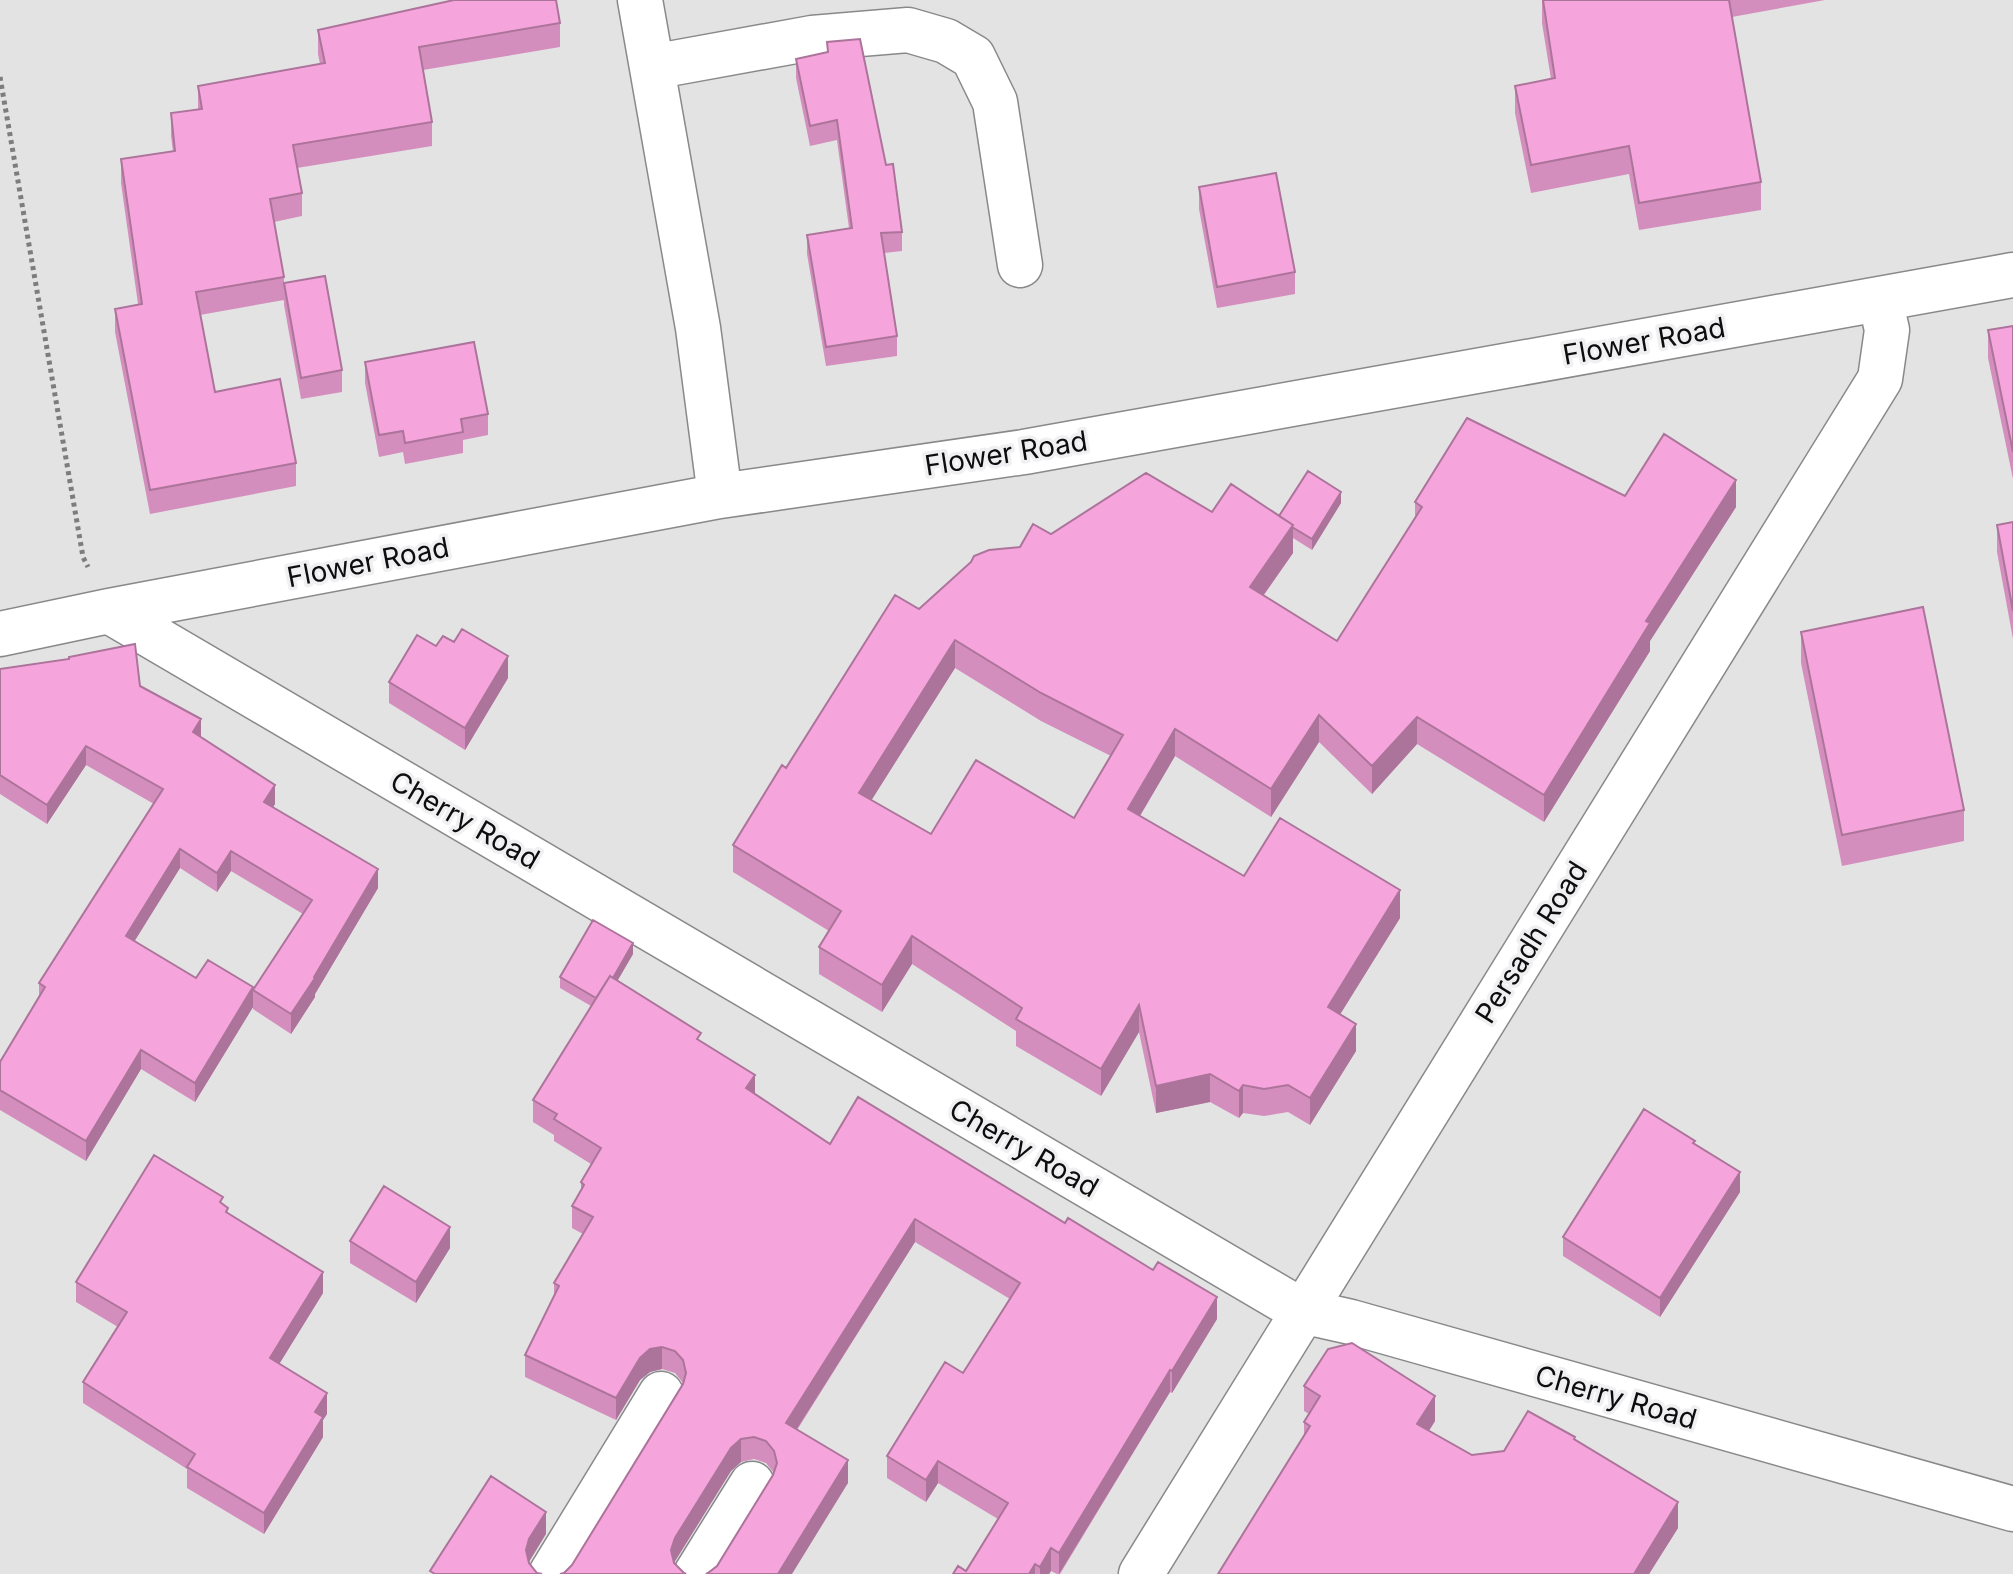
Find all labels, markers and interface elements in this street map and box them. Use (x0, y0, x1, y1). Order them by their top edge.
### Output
street label: Flower Road (1560, 310, 1728, 372)
street label: Flower Road (922, 423, 1090, 483)
street label: Flower Road (284, 530, 452, 594)
street label: Cherry Road (384, 764, 546, 876)
street label: Persadh Road (1468, 855, 1594, 1029)
street label: Cherry Road (943, 1092, 1105, 1204)
street label: Cherry Road (1531, 1358, 1701, 1436)

